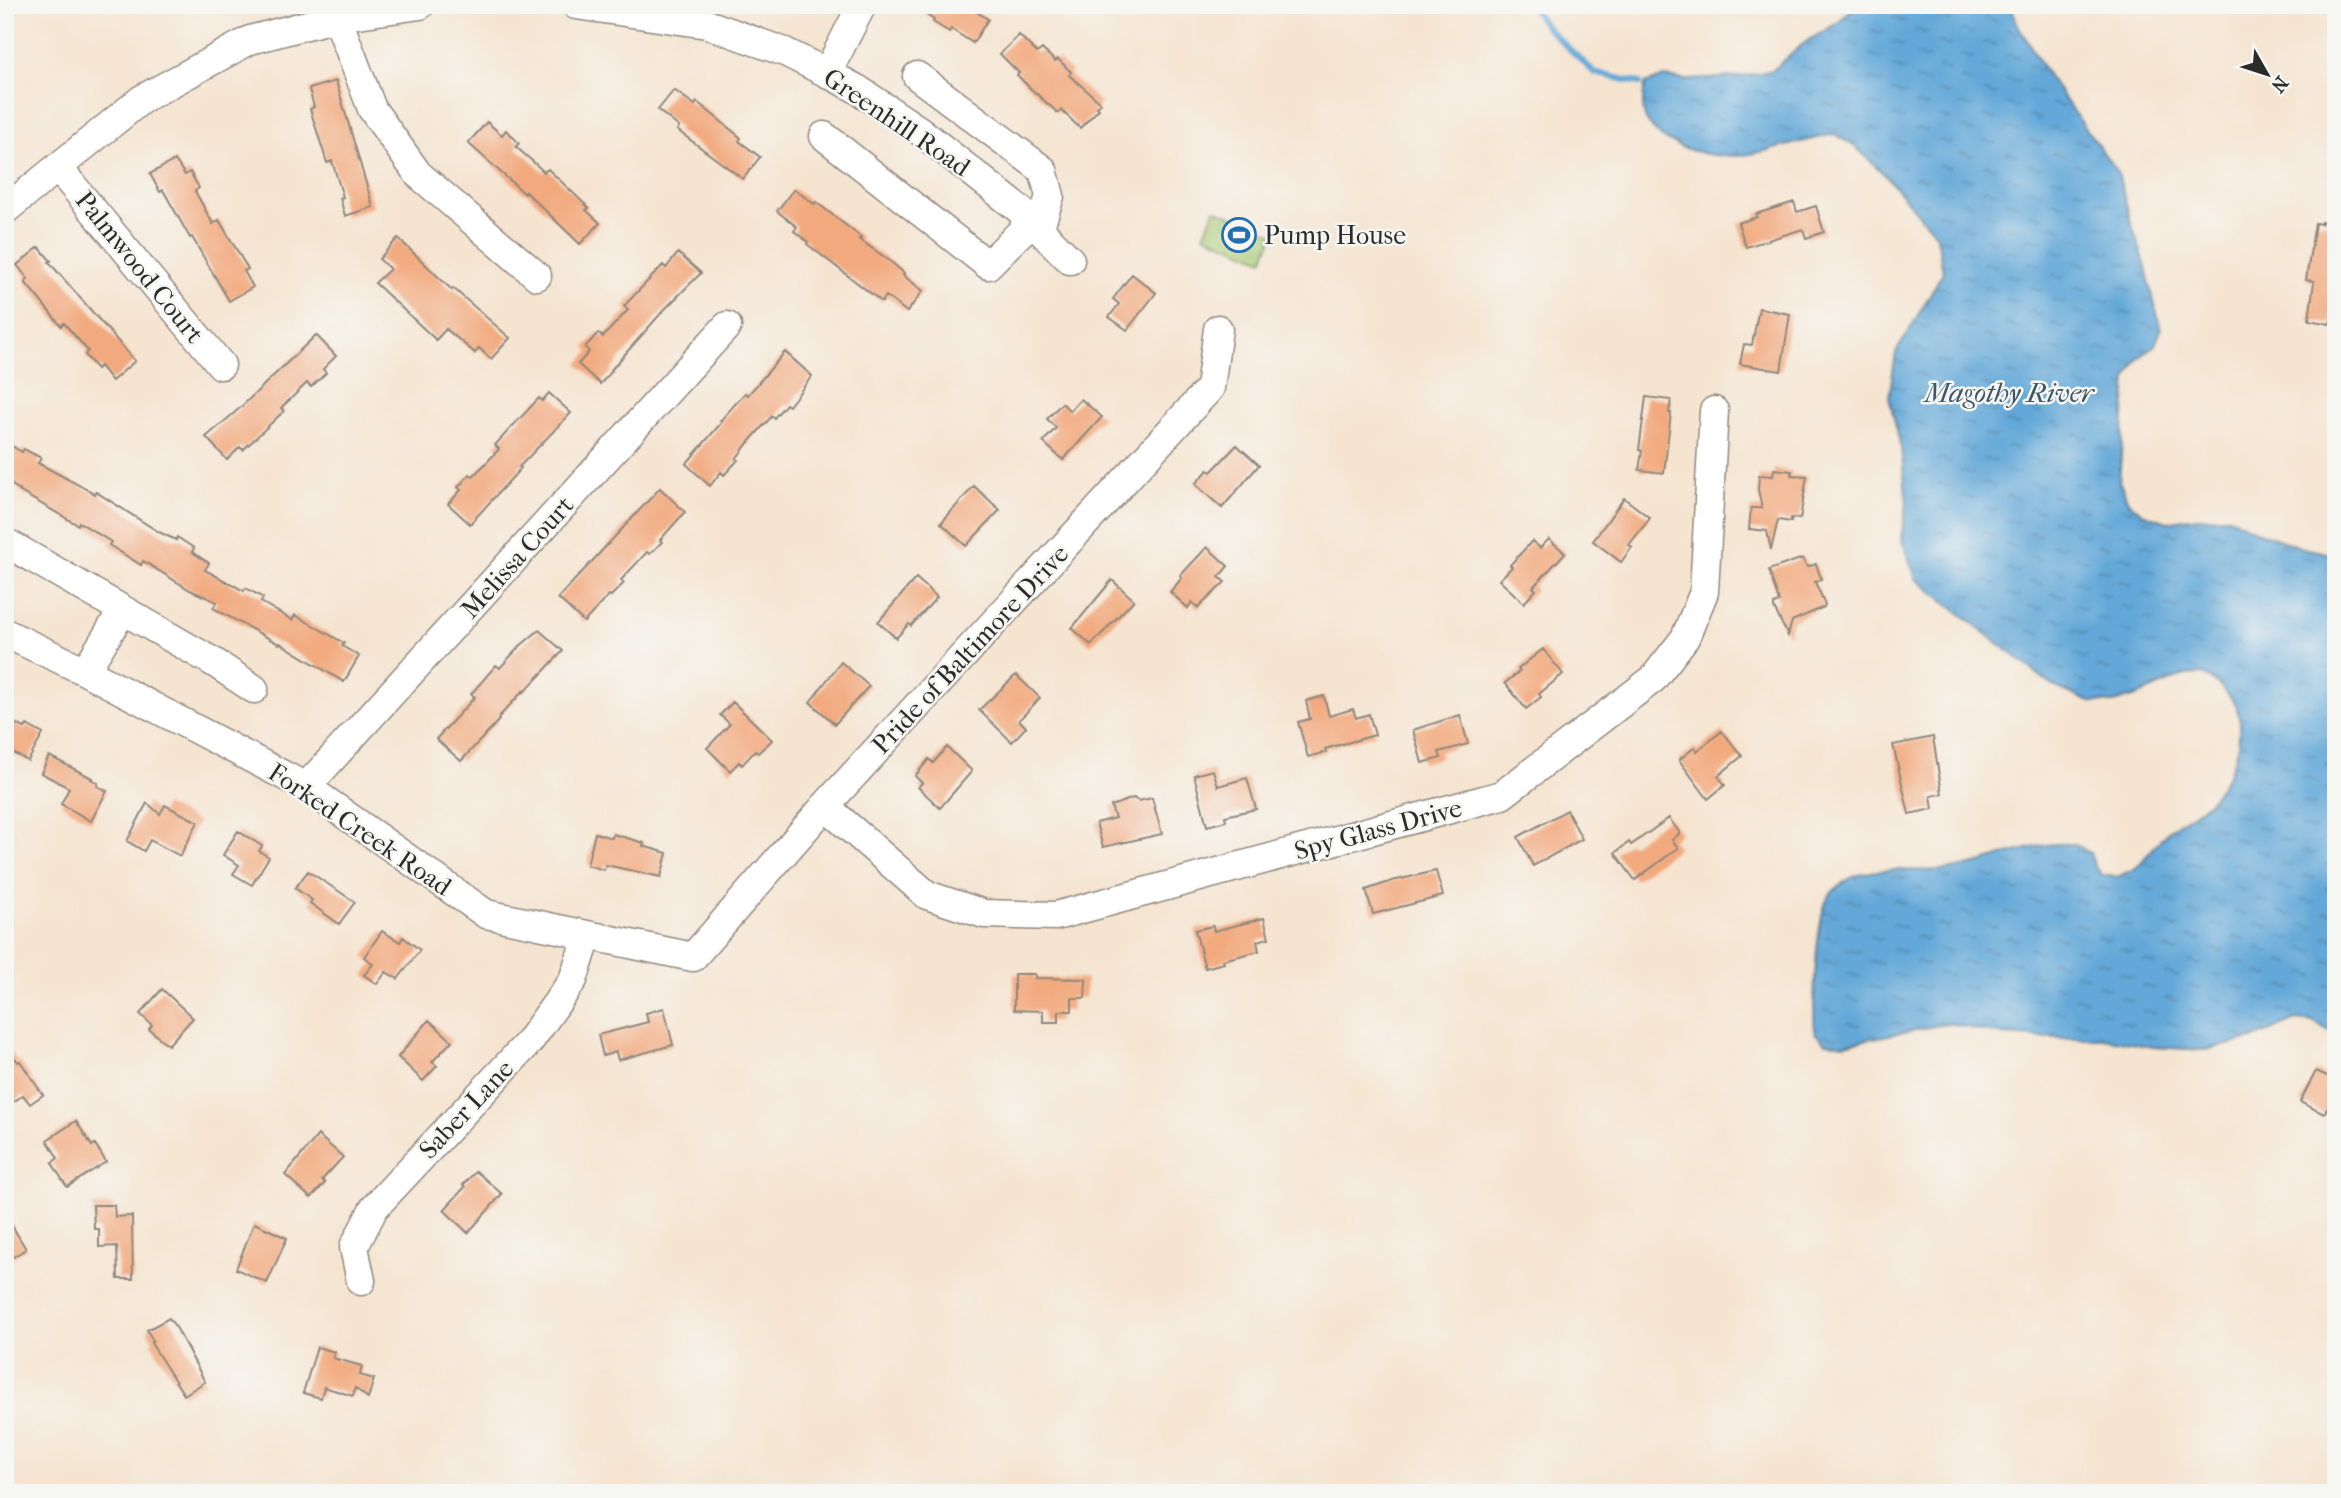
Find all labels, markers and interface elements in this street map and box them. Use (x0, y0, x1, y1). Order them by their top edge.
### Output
north arrow (2232, 38, 2302, 108)
street label: Greenhill Road (817, 62, 977, 183)
text: N (2266, 72, 2293, 97)
street label: Palmwood Court (69, 185, 211, 350)
sports icon: Pump House (1220, 216, 1258, 254)
place label: Pump House (1264, 220, 1406, 251)
water label: Magothy River (1922, 376, 2096, 409)
street label: Melissa Court (454, 489, 581, 625)
street label: Pride of Baltimore Drive (866, 538, 1075, 760)
street label: Forked Creek Road (262, 757, 458, 903)
street label: Spy Glass Drive (1291, 792, 1465, 867)
street label: Saber Lane (413, 1053, 520, 1165)

